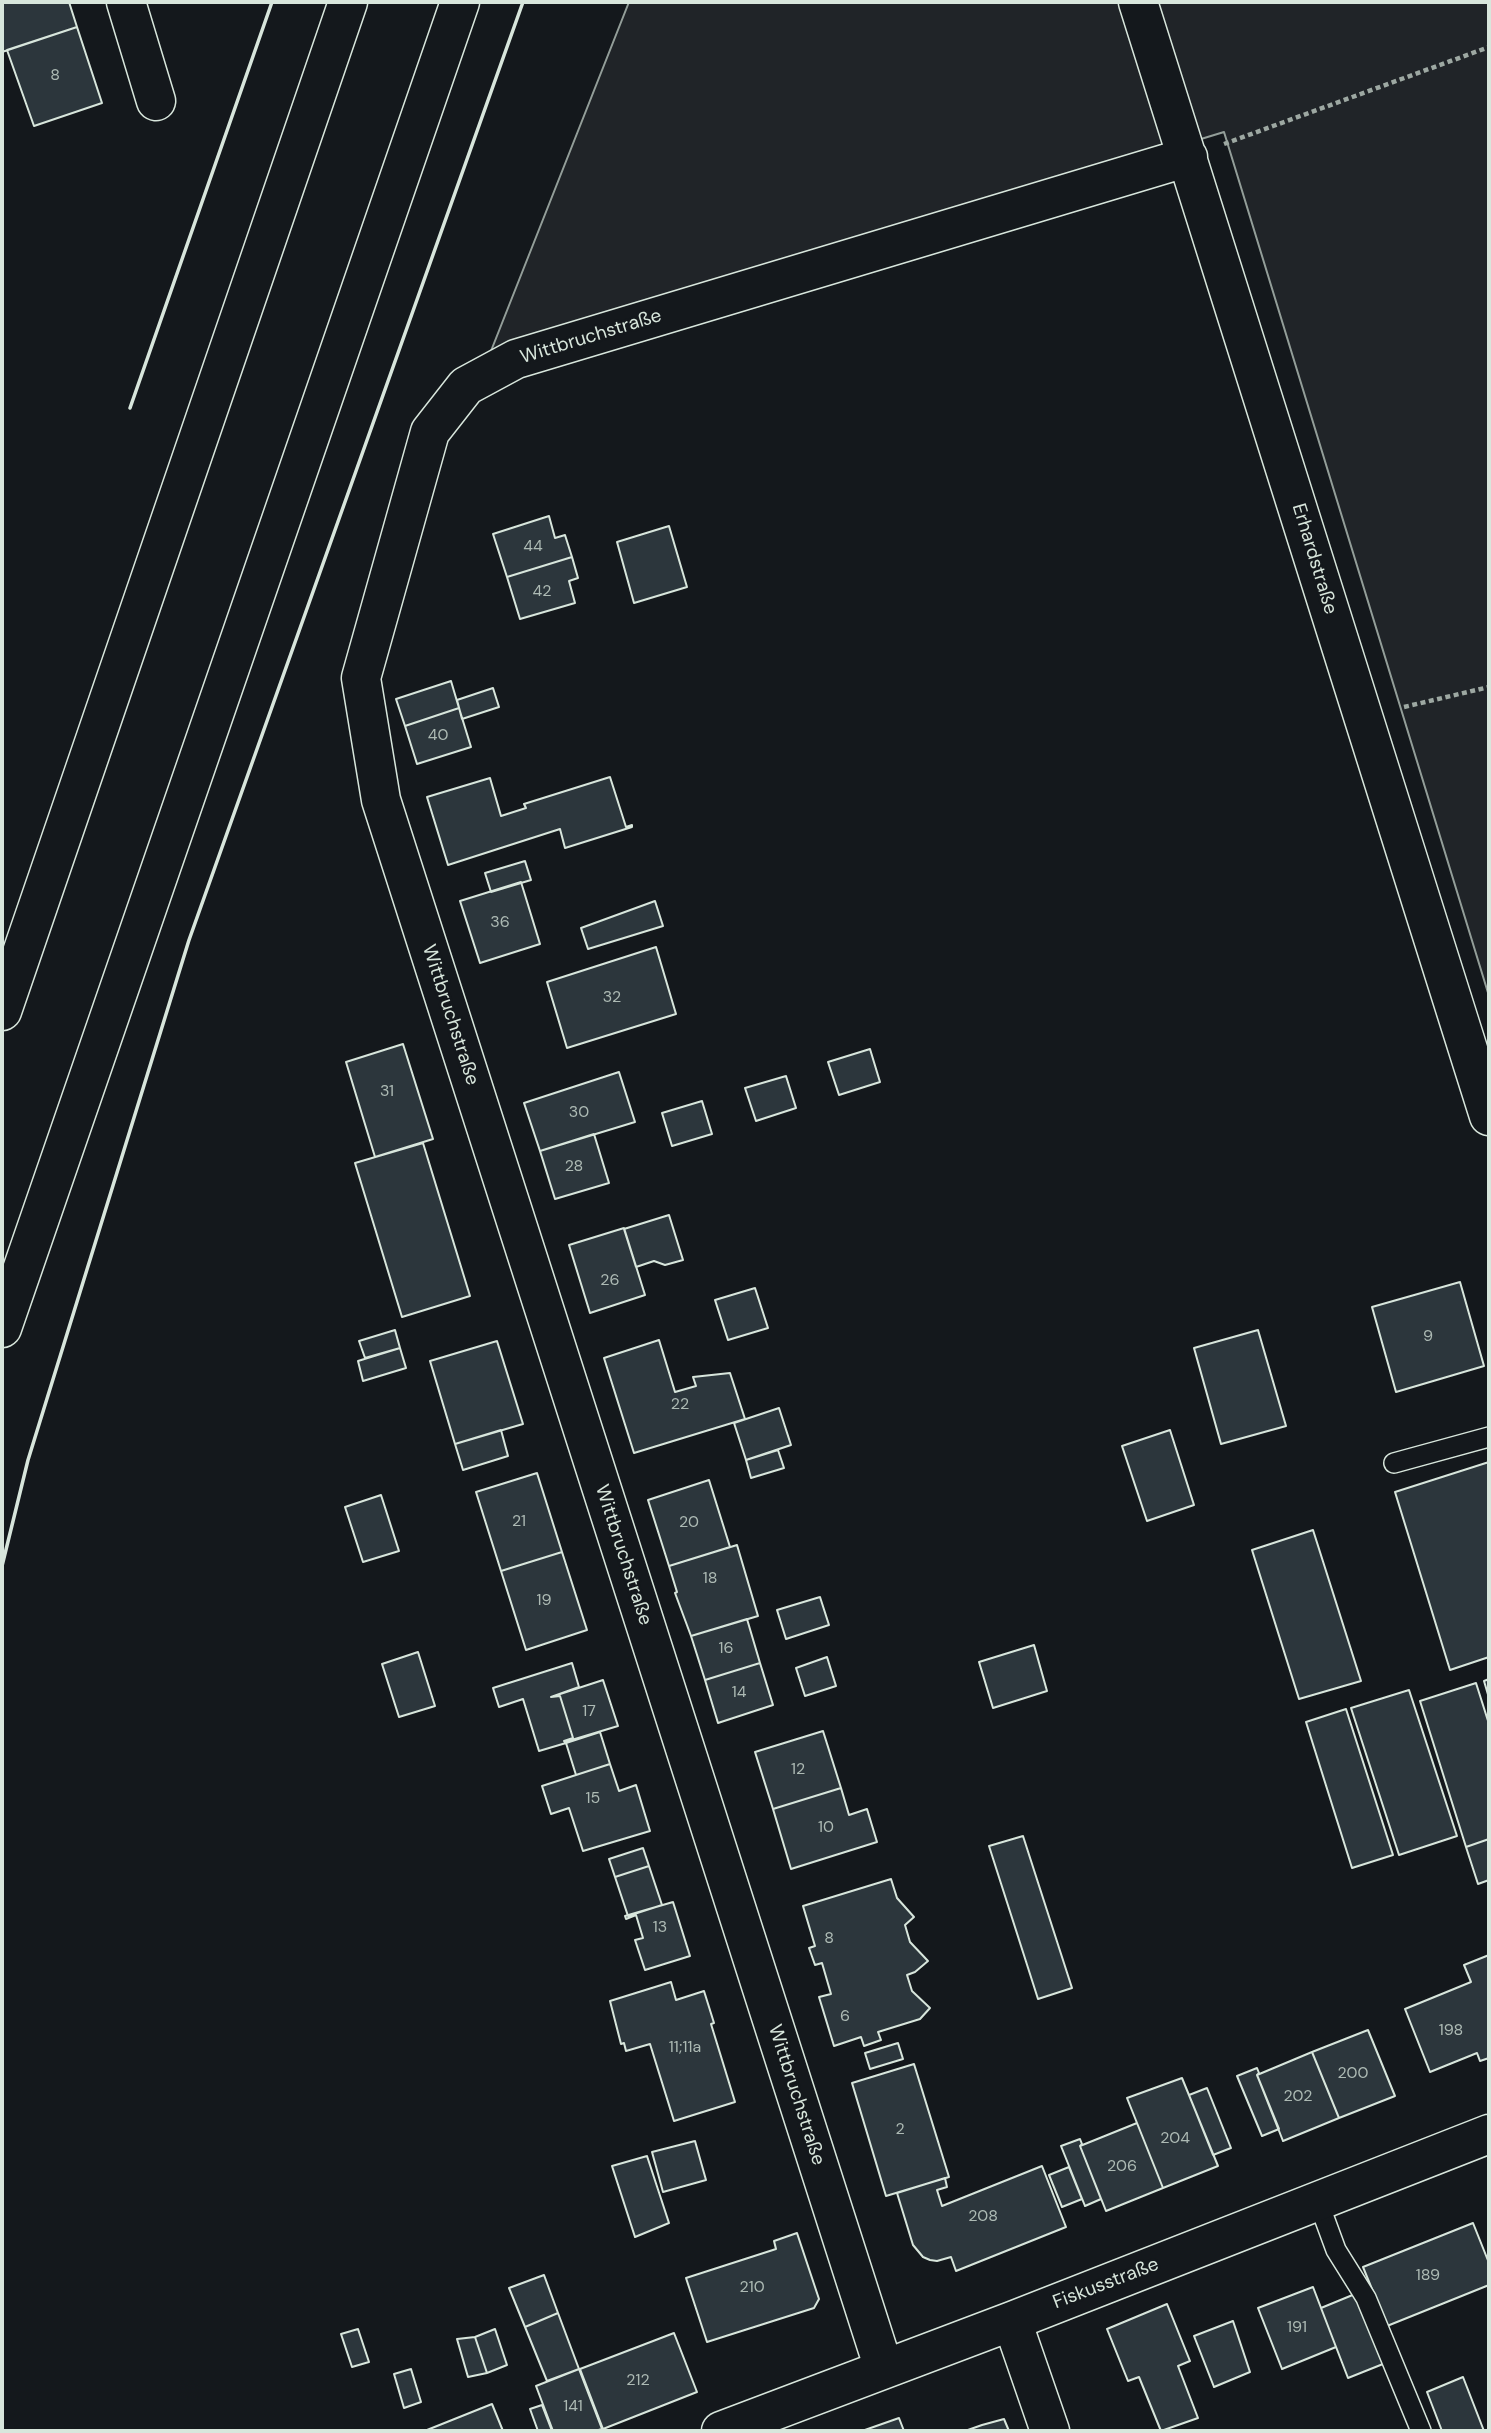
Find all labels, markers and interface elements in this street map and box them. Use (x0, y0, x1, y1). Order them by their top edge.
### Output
house number: 8 (50, 66, 60, 86)
street label: Wittbruchstraße (518, 305, 664, 369)
street label: Erhardstraße (1286, 501, 1342, 617)
house number: 44 (523, 537, 543, 557)
house number: 42 (533, 582, 551, 602)
house number: 40 (428, 726, 448, 746)
house number: 36 (490, 913, 510, 933)
street label: Wittbruchstraße (417, 942, 483, 1088)
house number: 32 (603, 988, 621, 1008)
house number: 31 (380, 1082, 394, 1102)
house number: 30 (569, 1103, 589, 1123)
house number: 28 (565, 1157, 583, 1177)
house number: 26 (600, 1271, 620, 1291)
house number: 9 (1423, 1327, 1433, 1347)
house number: 22 (671, 1395, 689, 1415)
street label: Wittbruchstraße (590, 1482, 656, 1628)
house number: 21 (512, 1512, 526, 1532)
house number: 20 (679, 1513, 699, 1533)
house number: 18 (703, 1569, 717, 1589)
house number: 19 (536, 1591, 552, 1611)
house number: 16 (718, 1639, 734, 1659)
house number: 14 (732, 1683, 746, 1703)
house number: 17 (582, 1702, 596, 1722)
house number: 12 (791, 1760, 805, 1780)
house number: 15 (586, 1789, 600, 1809)
house number: 10 (818, 1818, 834, 1838)
house number: 13 (653, 1918, 667, 1938)
house number: 8 (824, 1929, 834, 1949)
house number: 6 (840, 2007, 850, 2027)
house number: 198 (1439, 2021, 1463, 2041)
street label: Wittbruchstraße (763, 2022, 829, 2168)
house number: 11;11a (669, 2038, 701, 2058)
house number: 200 (1338, 2064, 1368, 2084)
house number: 202 (1283, 2087, 1313, 2107)
house number: 2 (895, 2120, 905, 2140)
house number: 204 (1160, 2129, 1190, 2149)
house number: 206 (1107, 2157, 1137, 2177)
house number: 208 (968, 2207, 998, 2227)
street label: Fiskusstraße (1050, 2253, 1162, 2315)
house number: 189 (1416, 2266, 1440, 2286)
house number: 210 (739, 2278, 765, 2298)
house number: 191 (1287, 2318, 1307, 2338)
house number: 212 (626, 2371, 650, 2391)
house number: 141 (563, 2397, 583, 2417)

